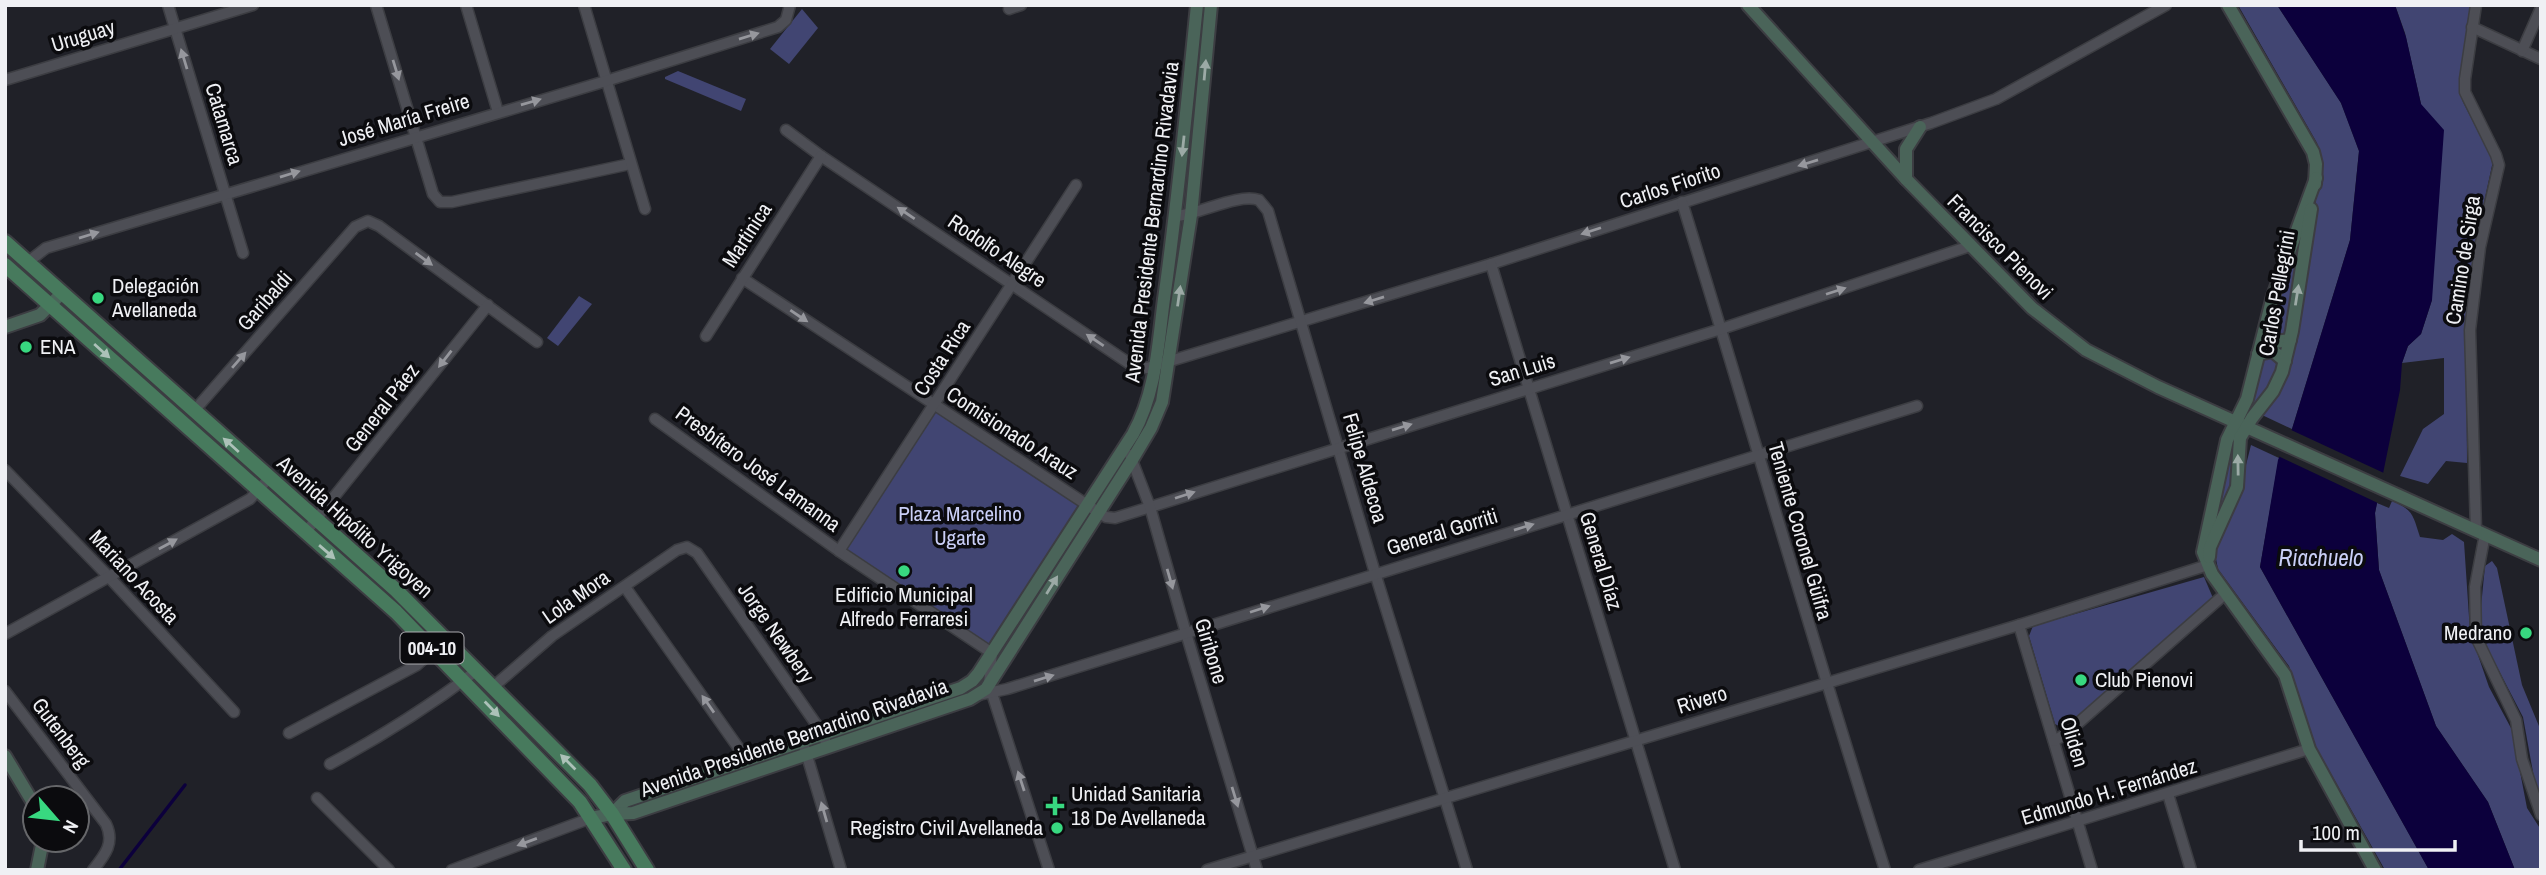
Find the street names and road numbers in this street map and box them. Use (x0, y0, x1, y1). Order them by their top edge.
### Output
street label: Uruguay (47, 12, 119, 59)
street label: Avenida Presidente Bernardino Rivadavia (1117, 59, 1186, 385)
street label: Catamarca (198, 79, 251, 169)
street label: José María Freire (335, 86, 473, 153)
street label: Carlos Fiorito (1616, 156, 1724, 215)
street label: Francisco Pienovi (1941, 187, 2060, 306)
street label: Camino de Sirga (2438, 193, 2487, 326)
street label: Martinica (715, 196, 779, 273)
street label: Rodolfo Alegre (942, 207, 1052, 294)
street label: Carlos Pellegrini (2251, 228, 2302, 358)
street label: Garibaldi (230, 264, 299, 337)
street label: Costa Rica (906, 314, 977, 401)
street label: San Luis (1485, 346, 1559, 393)
street label: General Páez (338, 357, 426, 458)
street label: Comisionado Arauz (941, 379, 1084, 486)
street label: Presbítero José Lamanna (670, 399, 847, 539)
street label: Felipe Aldecoa (1336, 410, 1395, 527)
street label: Teniente Coronel Güifra (1761, 439, 1840, 624)
street label: Avenida Hipólito Yrigoyen (270, 448, 440, 604)
street label: General Gorriti (1383, 501, 1501, 562)
street label: General Díaz (1573, 508, 1630, 614)
street label: Mariano Acosta (83, 523, 186, 631)
street label: Lola Mora (536, 563, 616, 630)
street label: Jorge Newbery (731, 577, 822, 689)
street label: Giribone (1188, 615, 1235, 687)
road number: 004-10 (400, 632, 464, 664)
street label: Avenida Presidente Bernardino Rivadavia (635, 671, 952, 804)
street label: Rivero (1673, 678, 1730, 721)
street label: Gutenberg (25, 691, 98, 774)
street label: Oliden (2053, 713, 2096, 770)
street label: Edmundo H. Fernández (2018, 751, 2200, 832)

